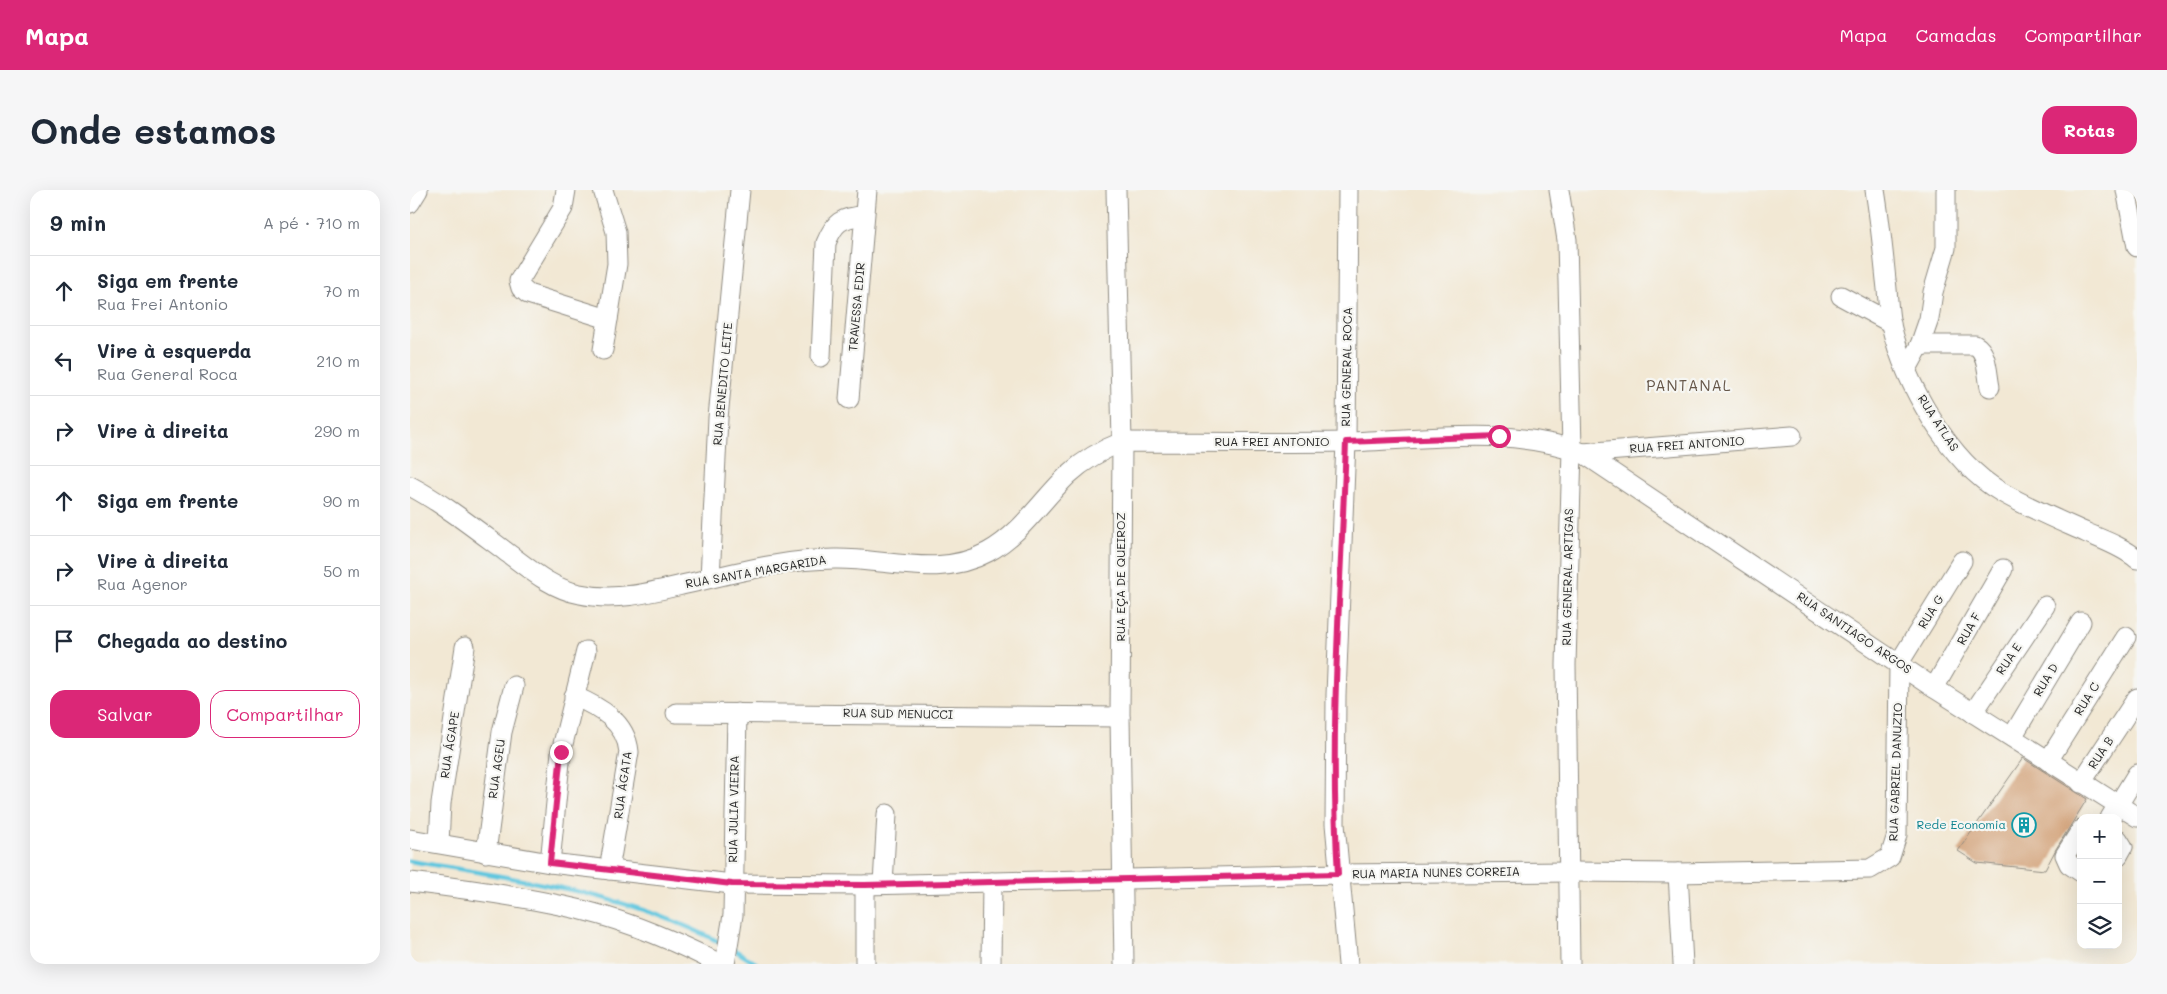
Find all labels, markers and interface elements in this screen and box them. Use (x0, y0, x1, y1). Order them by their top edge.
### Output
text: Mapa (25, 20, 89, 51)
text: Mapa (1840, 23, 1887, 47)
text: Camadas (1915, 23, 1996, 47)
text: Compartilhar (2024, 23, 2142, 47)
button: Rotas (2042, 106, 2137, 154)
text: Onde estamos (30, 107, 276, 153)
text: 9 min (50, 209, 106, 236)
text: A pé · 710 m (263, 212, 360, 233)
street label: TRAVESSA EDIR (844, 262, 868, 352)
text: Siga em frente (97, 268, 238, 293)
icon: ahead (50, 277, 78, 305)
text: 70 m (323, 280, 360, 301)
text: Rua Frei Antonio (97, 293, 228, 314)
street label: RUA GENERAL ROCA (1337, 307, 1355, 427)
street label: RUA BENEDITO LEITE (709, 322, 735, 446)
text: Vire à esquerda (97, 338, 252, 363)
icon: left (50, 347, 78, 375)
text: 210 m (316, 350, 360, 371)
text: Rua General Roca (97, 363, 238, 384)
district label: PANTANAL (1646, 375, 1732, 395)
street label: RUA ATLAS (1915, 391, 1963, 454)
icon: right (50, 417, 78, 445)
text: Vire à direita (97, 418, 229, 443)
text: 290 m (314, 420, 360, 441)
route start (1488, 425, 1511, 448)
street label: RUA FREI ANTONIO (1629, 432, 1745, 456)
street label: RUA FREI ANTONIO (1214, 433, 1330, 449)
icon: ahead (50, 487, 78, 515)
text: Siga em frente (97, 488, 238, 513)
text: 90 m (323, 490, 360, 511)
street label: RUA GENERAL ARTIGAS (1558, 508, 1576, 646)
street label: RUA EÇA DE QUEIROZ (1112, 512, 1128, 642)
text: Vire à direita (97, 548, 229, 573)
street label: RUA SANTA MARGARIDA (684, 551, 828, 591)
icon: right (50, 557, 78, 585)
text: 50 m (323, 560, 360, 581)
text: Rua Agenor (97, 573, 188, 594)
street label: RUA SANTIAGO ARGOS (1794, 588, 1915, 677)
street label: RUA G (1914, 592, 1947, 631)
street label: RUA F (1953, 609, 1984, 647)
icon: arrive (50, 627, 78, 655)
text: Chegada ao destino (97, 628, 287, 653)
street label: RUA E (1992, 639, 2025, 677)
street label: RUA D (2029, 660, 2061, 699)
street label: RUA C (2070, 678, 2103, 718)
button: Salvar (50, 690, 200, 738)
button: Compartilhar (210, 690, 360, 738)
street label: RUA GABRIEL DANUZIO (1885, 702, 1905, 842)
street label: RUA SUD MENUCCI (843, 704, 953, 722)
street label: RUA ÁGAPE (436, 710, 462, 779)
street label: RUA B (2084, 733, 2116, 772)
street label: RUA AGEU (484, 738, 508, 800)
route end (550, 741, 573, 764)
street label: RUA ÁGATA (609, 750, 635, 820)
street label: RUA JULIA VIEIRA (724, 755, 742, 863)
building icon: Rede Economia (2011, 812, 2037, 838)
map controls (2077, 814, 2122, 949)
button: + (2077, 814, 2122, 859)
place label: Rede Economia (1916, 816, 2006, 832)
button: − (2077, 859, 2122, 904)
street label: RUA MARIA NUNES CORREIA (1352, 863, 1520, 881)
button: layers (2077, 904, 2122, 949)

